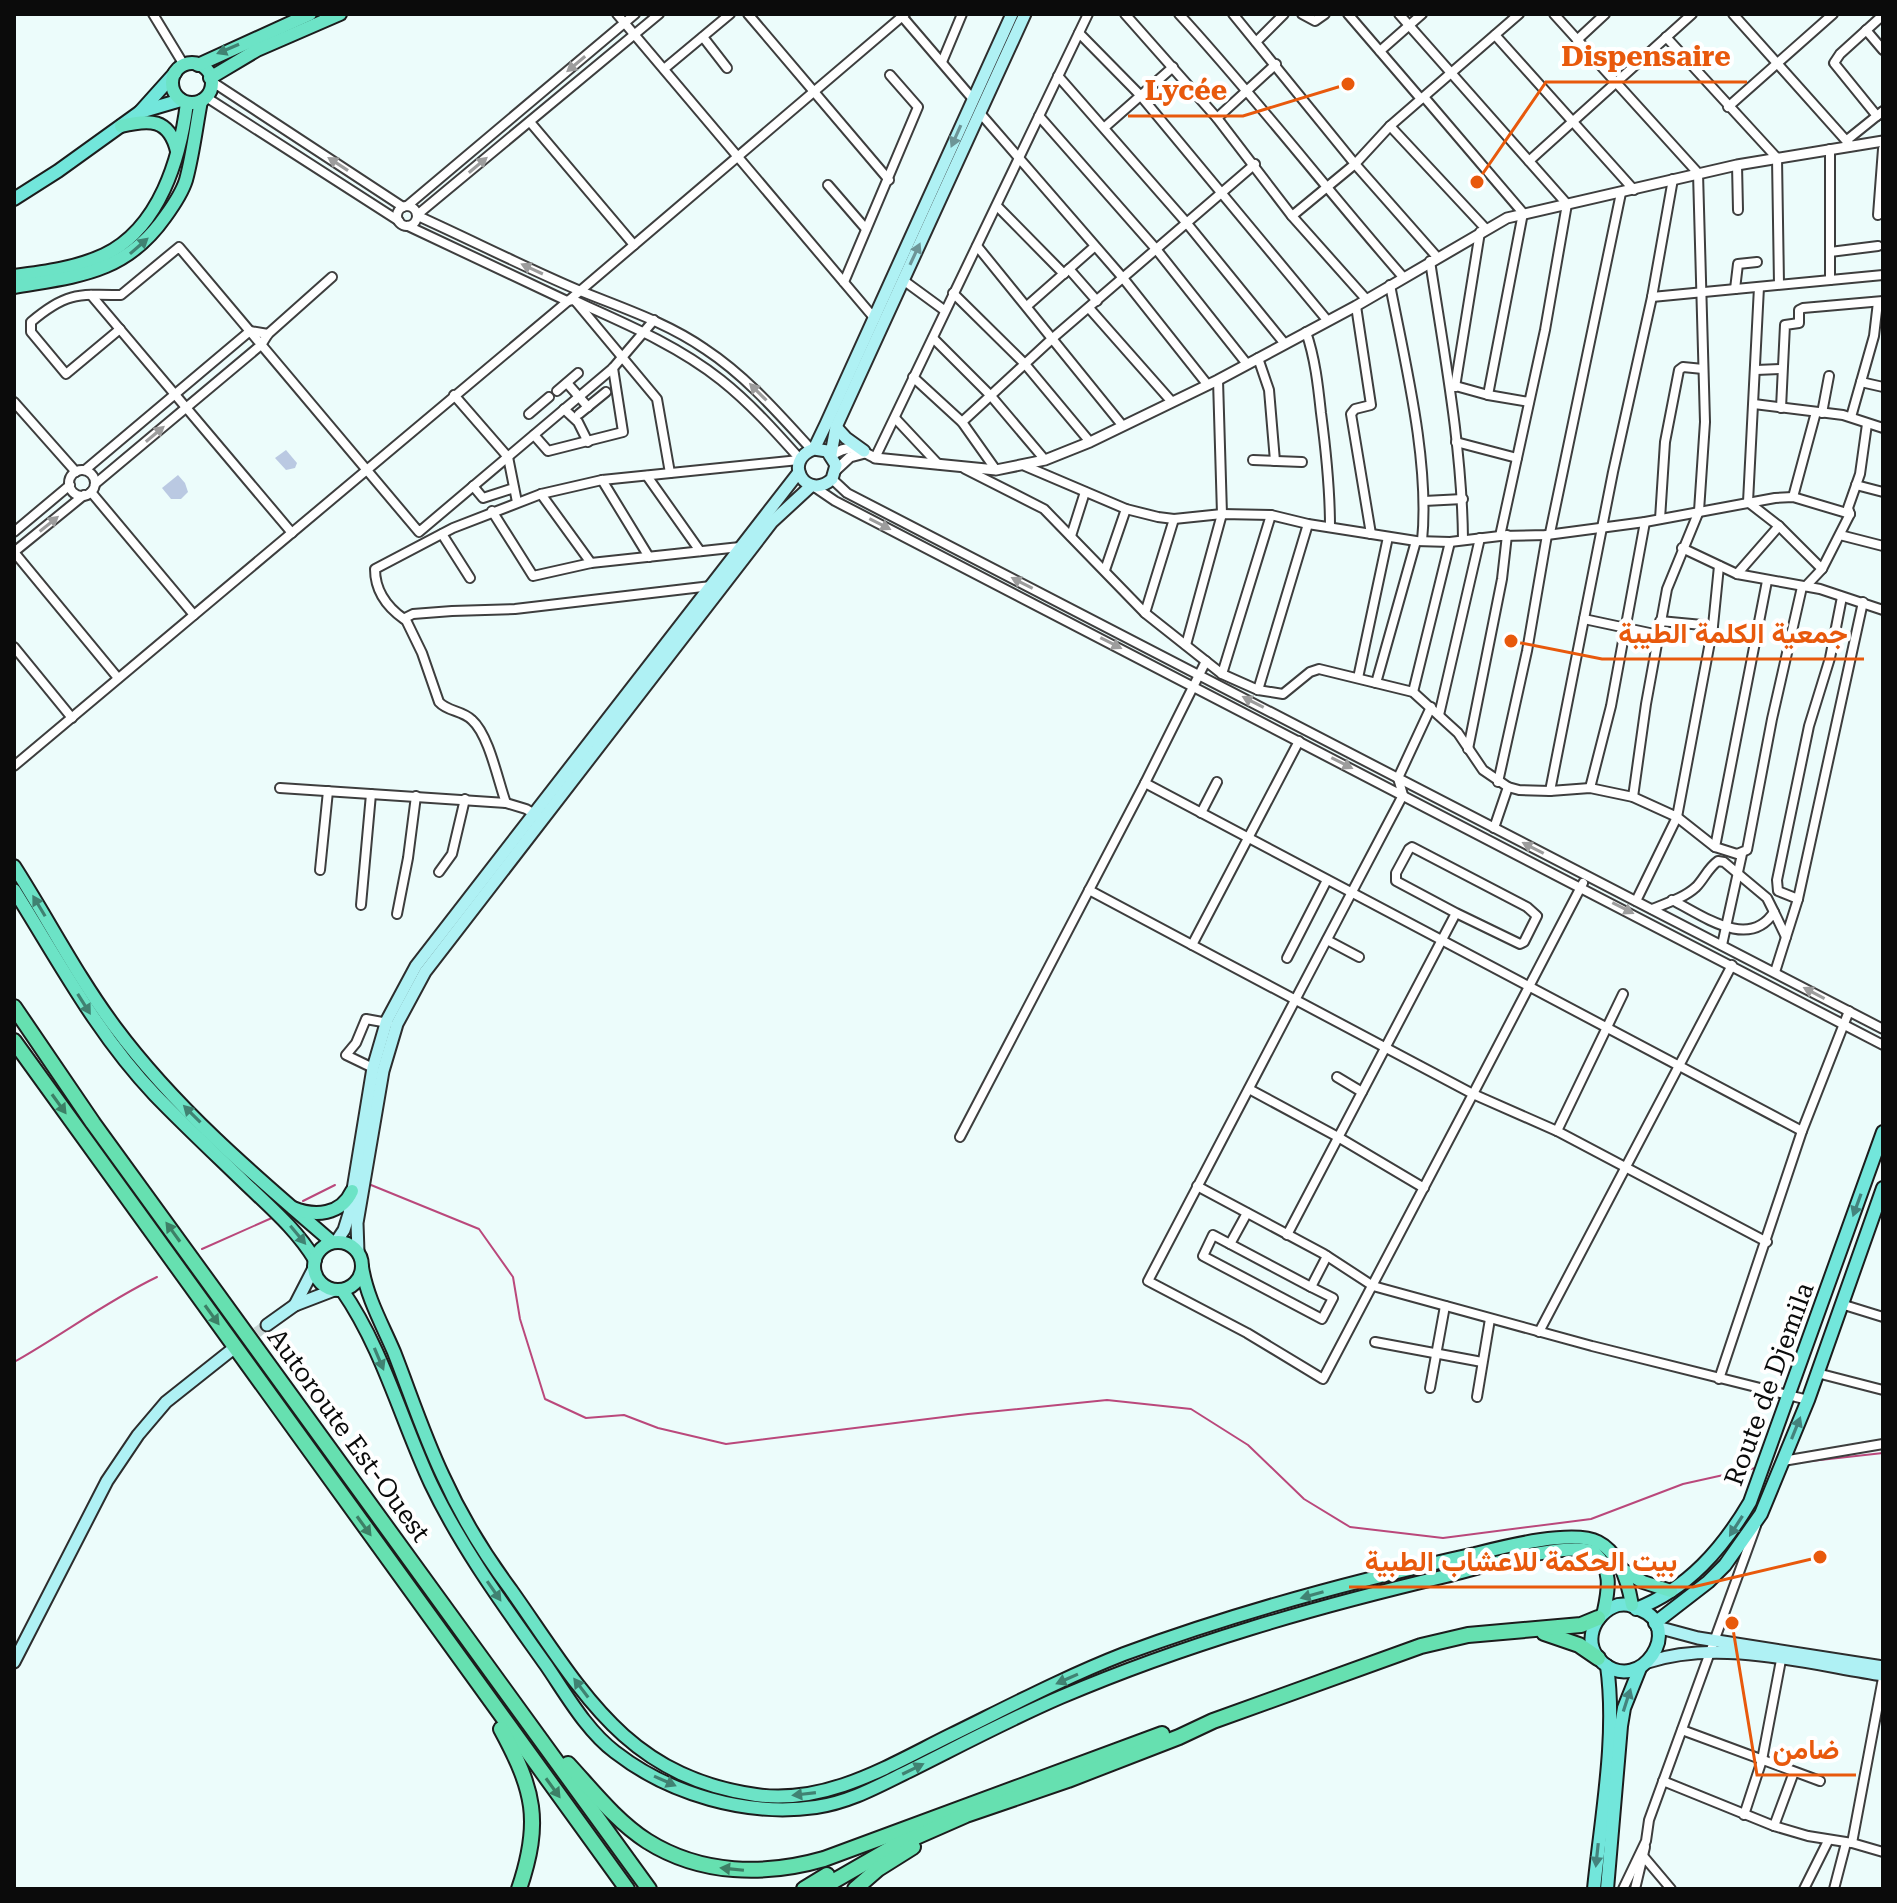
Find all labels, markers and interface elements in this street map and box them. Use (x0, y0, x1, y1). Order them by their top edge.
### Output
callout: Dispensaire (1546, 30, 1747, 82)
text: Dispensaire (1561, 40, 1731, 73)
one-way arrow (216, 43, 240, 56)
one-way arrow (566, 55, 586, 72)
callout: Lycée (1128, 64, 1243, 116)
text: Lycée (1145, 74, 1227, 107)
one-way arrow (949, 124, 962, 147)
one-way arrow (467, 157, 487, 174)
one-way arrow (327, 158, 349, 172)
one-way arrow (129, 238, 149, 255)
one-way arrow (909, 242, 922, 266)
one-way arrow (520, 262, 543, 275)
one-way arrow (749, 383, 768, 402)
one-way arrow (145, 427, 165, 443)
one-way arrow (39, 516, 59, 533)
one-way arrow (869, 517, 891, 531)
one-way arrow (1010, 576, 1033, 589)
callout: جمعية الكلمة الطيبة (1602, 607, 1864, 659)
text: جمعية الكلمة الطيبة (1618, 617, 1848, 650)
one-way arrow (1100, 636, 1122, 650)
one-way arrow (1241, 696, 1264, 709)
one-way arrow (1330, 756, 1353, 769)
one-way arrow (1522, 841, 1545, 854)
one-way arrow (32, 895, 46, 917)
one-way arrow (1611, 902, 1634, 915)
one-way arrow (1803, 986, 1825, 1000)
one-way arrow (76, 993, 90, 1015)
one-way arrow (51, 1094, 66, 1115)
one-way arrow (183, 1106, 202, 1124)
one-way arrow (1850, 1193, 1862, 1217)
one-way arrow (165, 1222, 181, 1243)
one-way arrow (289, 1225, 306, 1245)
street label: Route de Djemila (1718, 1278, 1820, 1490)
one-way arrow (203, 1305, 219, 1325)
street label: Autoroute Est-Ouest (262, 1323, 437, 1548)
one-way arrow (373, 1347, 386, 1371)
one-way arrow (1790, 1416, 1803, 1440)
one-way arrow (356, 1515, 371, 1536)
one-way arrow (1728, 1516, 1743, 1537)
callout: بيت الحكمة للاعشاب الطبية (1349, 1535, 1693, 1587)
text: بيت الحكمة للاعشاب الطبية (1365, 1545, 1677, 1578)
one-way arrow (486, 1580, 501, 1601)
one-way arrow (1300, 1589, 1324, 1602)
one-way arrow (1055, 1673, 1079, 1686)
one-way arrow (573, 1678, 589, 1698)
one-way arrow (1621, 1688, 1634, 1712)
callout: ضامن (1757, 1723, 1856, 1775)
text: ضامن (1772, 1733, 1840, 1766)
one-way arrow (901, 1763, 924, 1776)
one-way arrow (653, 1774, 677, 1788)
one-way arrow (545, 1777, 560, 1798)
one-way arrow (791, 1788, 816, 1801)
one-way arrow (1591, 1843, 1604, 1868)
one-way arrow (719, 1862, 744, 1875)

